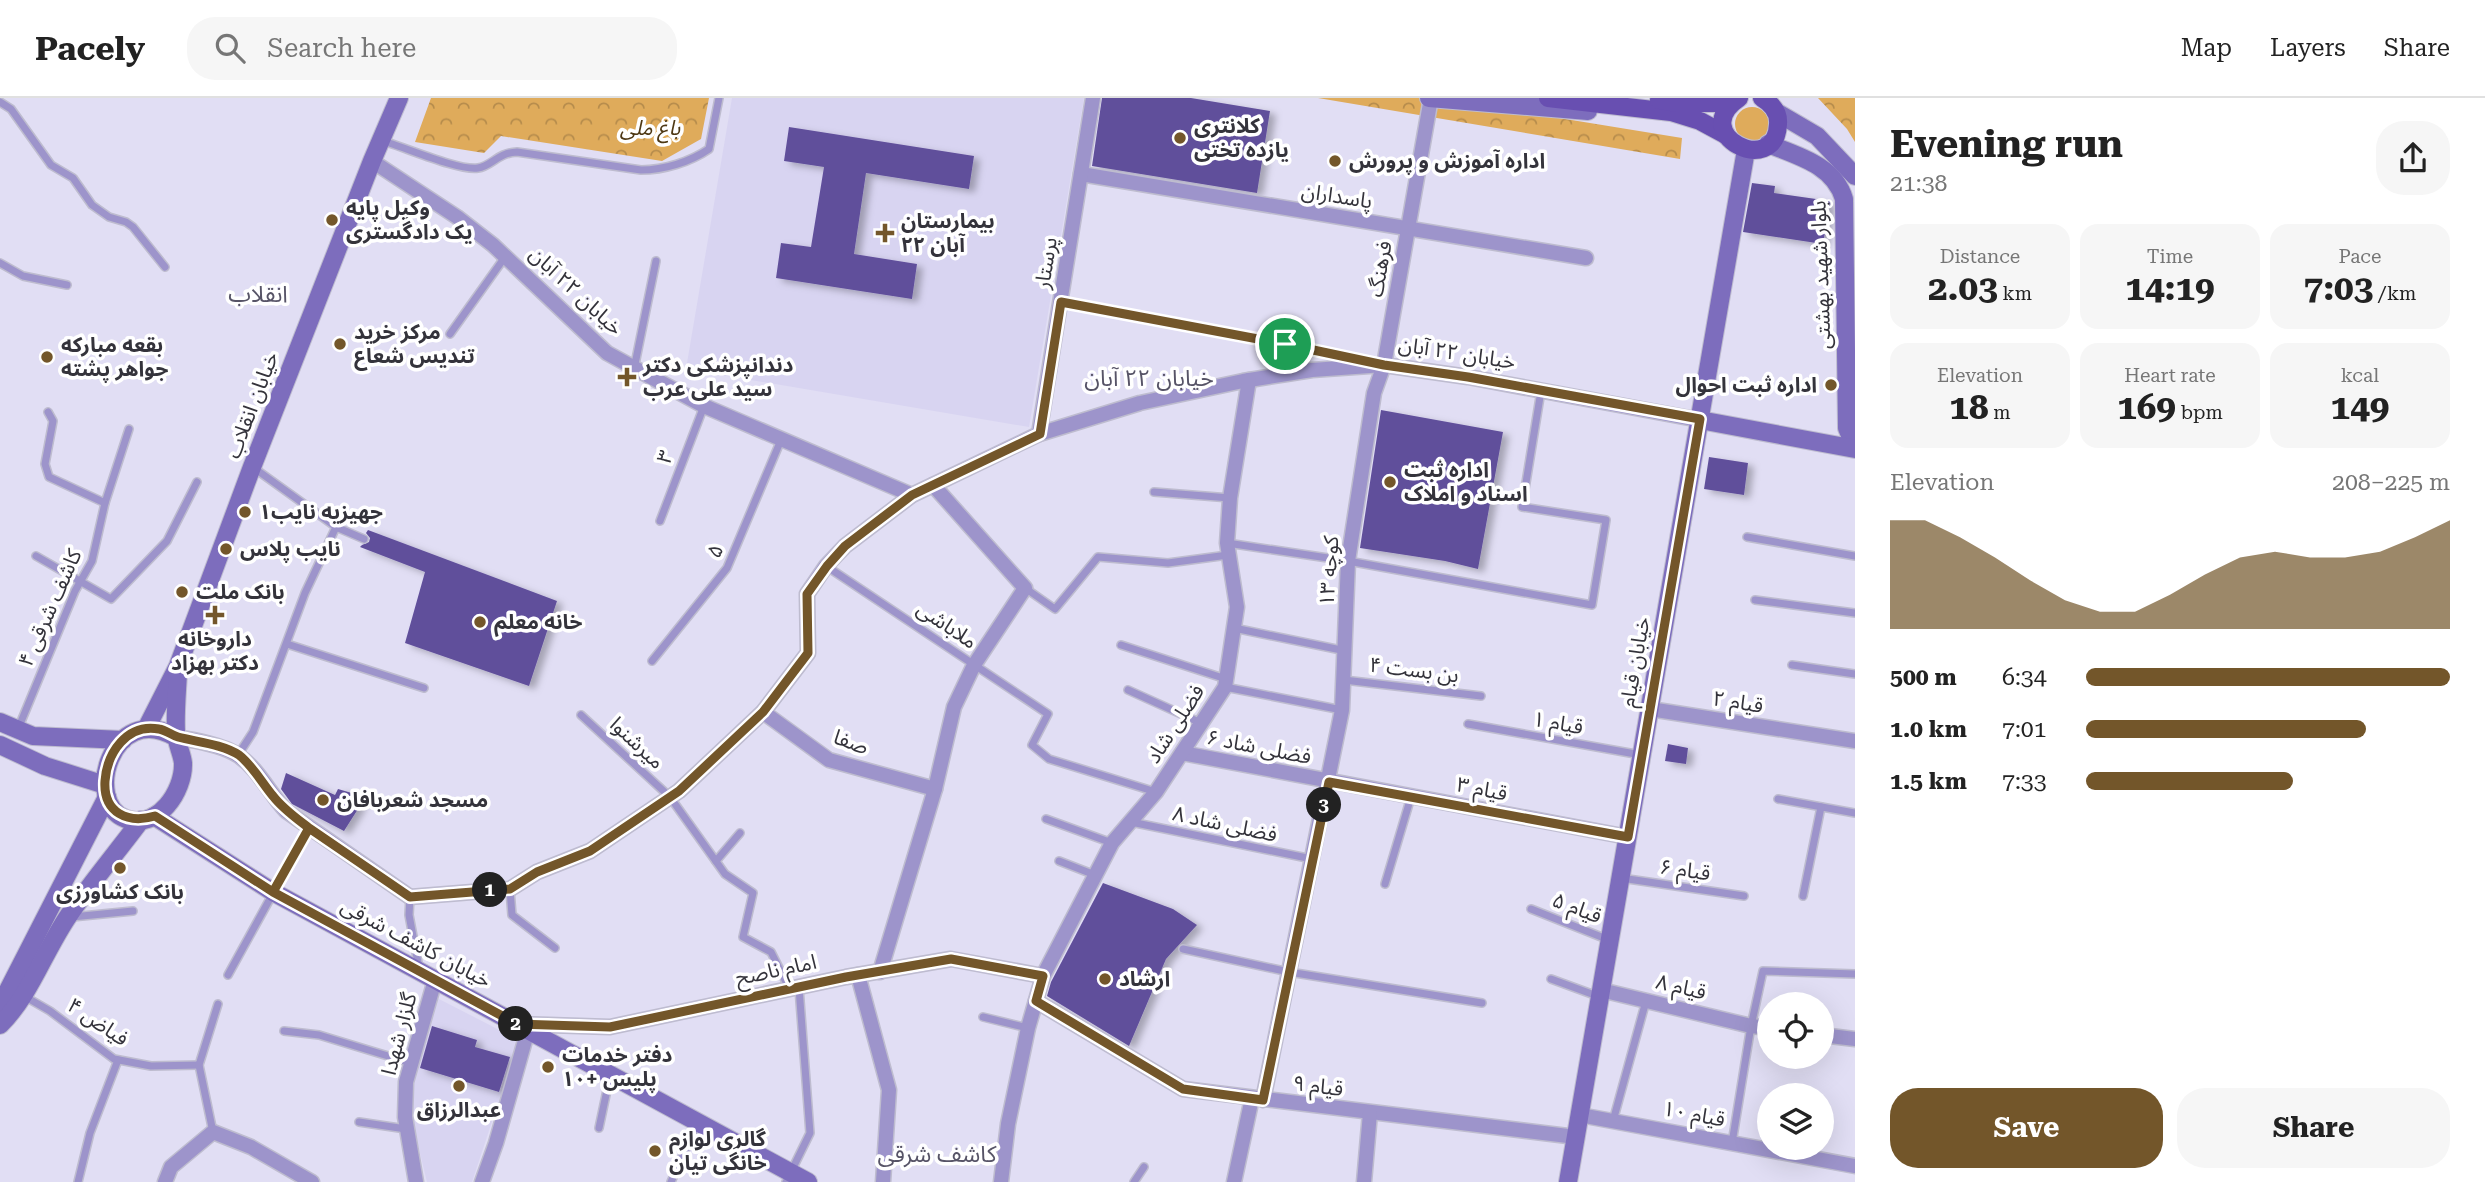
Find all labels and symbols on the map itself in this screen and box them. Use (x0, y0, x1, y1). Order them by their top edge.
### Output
place label: کلانتری یازده تختی (1194, 114, 1289, 162)
park label: باغ ملی (620, 116, 681, 144)
marker: کلانتری یازده تختی (1172, 130, 1188, 146)
place label: اداره آموزش و پرورش (1349, 149, 1545, 175)
marker: اداره آموزش و پرورش (1327, 153, 1343, 169)
street label: پاسداران (1300, 179, 1374, 215)
place label: وکیل پایه یک دادگستری (346, 196, 473, 244)
street label: بلوار شهید بهشتی (1806, 200, 1836, 350)
place label: بیمارستان ۲۲ آبان (901, 209, 995, 257)
marker: وکیل پایه یک دادگستری (324, 212, 340, 228)
marker: بیمارستان ۲۲ آبان (875, 223, 895, 243)
street label: پرستار (1030, 235, 1063, 292)
street label: فرهنگ (1363, 239, 1397, 299)
street label: خیابان ۲۲ آبان (525, 242, 627, 340)
district label: انقلاب (228, 281, 288, 308)
pin (1255, 314, 1315, 374)
place label: مرکز خرید تندیس شعاع (354, 320, 475, 371)
street label: خیابان ۲۲ آبان (1397, 332, 1517, 374)
place label: بقعه مبارکه جواهر پشته (61, 333, 168, 383)
marker: مرکز خرید تندیس شعاع (332, 336, 348, 352)
street label: خیابان انقلاب (221, 348, 283, 462)
marker: بقعه مبارکه جواهر پشته (39, 349, 55, 365)
place label: دندانپزشکی دکتر سید علی عرب (642, 353, 794, 401)
district label: خیابان ۲۲ آبان (1084, 365, 1214, 392)
marker: دندانپزشکی دکتر سید علی عرب (617, 367, 637, 387)
place label: اداره ثبت احوال (1676, 373, 1817, 397)
marker: اداره ثبت احوال (1823, 377, 1839, 393)
street label: ۳ (652, 447, 678, 467)
place label: اداره ثبت اسناد و املاک (1404, 458, 1528, 506)
marker: اداره ثبت اسناد و املاک (1382, 474, 1398, 490)
place label: جهیزیه نایب۱ (259, 500, 383, 524)
marker: جهیزیه نایب۱ (237, 504, 253, 520)
street label: کوچه ۱۳ (1315, 535, 1345, 607)
place label: نایب پلاس (240, 537, 341, 563)
street label: ۵ (702, 540, 728, 562)
marker: نایب پلاس (218, 541, 234, 557)
street label: کاشف شرقی ۴ (13, 545, 87, 670)
place label: بانک ملت (196, 580, 285, 604)
marker: بانک ملت (174, 584, 190, 600)
street label: ملاباشی (912, 596, 982, 654)
marker: داروخانه دکتر بهزاد (207, 607, 223, 623)
place label: خانه معلم (494, 610, 582, 637)
marker: خانه معلم (472, 614, 488, 630)
street label: خیابان قیام (1615, 615, 1659, 710)
place label: داروخانه دکتر بهزاد (171, 627, 259, 675)
street label: بن بست ۴ (1368, 653, 1460, 687)
street label: فضلی شاد (1141, 680, 1209, 768)
street label: قیام ۲ (1710, 686, 1765, 722)
street label: قیام ۱ (1530, 707, 1585, 743)
street label: میرشنوا (605, 712, 669, 774)
street label: صفا (830, 725, 872, 759)
street label: فضلی شاد ۶ (1205, 725, 1313, 769)
street label: قیام ۳ (1454, 772, 1509, 810)
place label: مسجد شعربافان (337, 788, 488, 812)
pin: 3 (1306, 788, 1342, 822)
marker: مسجد شعربافان (315, 792, 331, 808)
street label: فضلی شاد ۸ (1171, 801, 1279, 847)
street label: قیام ۶ (1658, 855, 1712, 889)
marker: بانک کشاورزی (112, 860, 128, 876)
pin: 1 (472, 872, 508, 908)
place label: بانک کشاورزی (56, 880, 184, 904)
street label: قیام ۵ (1548, 888, 1605, 932)
street label: خیابان کاشف شرقی (337, 893, 495, 993)
street label: امام ناصح (733, 950, 819, 994)
place label: ارشاد (1119, 967, 1170, 991)
street label: قیام ۸ (1653, 970, 1708, 1008)
marker: ارشاد (1097, 971, 1113, 987)
street label: گلزار شهدا (377, 990, 422, 1078)
street label: فیاض ۴ (63, 993, 133, 1051)
pin: 2 (498, 1006, 534, 1042)
place label: دفتر خدمات پلیس +۱۰ (562, 1043, 673, 1093)
marker: دفتر خدمات پلیس +۱۰ (540, 1059, 556, 1075)
street label: قیام ۹ (1291, 1071, 1345, 1105)
marker: عبدالرزاق (451, 1078, 467, 1094)
street label: قیام ۱۰ (1660, 1096, 1727, 1136)
place label: عبدالرزاق (417, 1098, 501, 1122)
place label: گالری لوازم خانگی تیان (669, 1127, 767, 1175)
district label: کاشف شرقی (878, 1141, 997, 1168)
marker: گالری لوازم خانگی تیان (647, 1143, 663, 1159)

